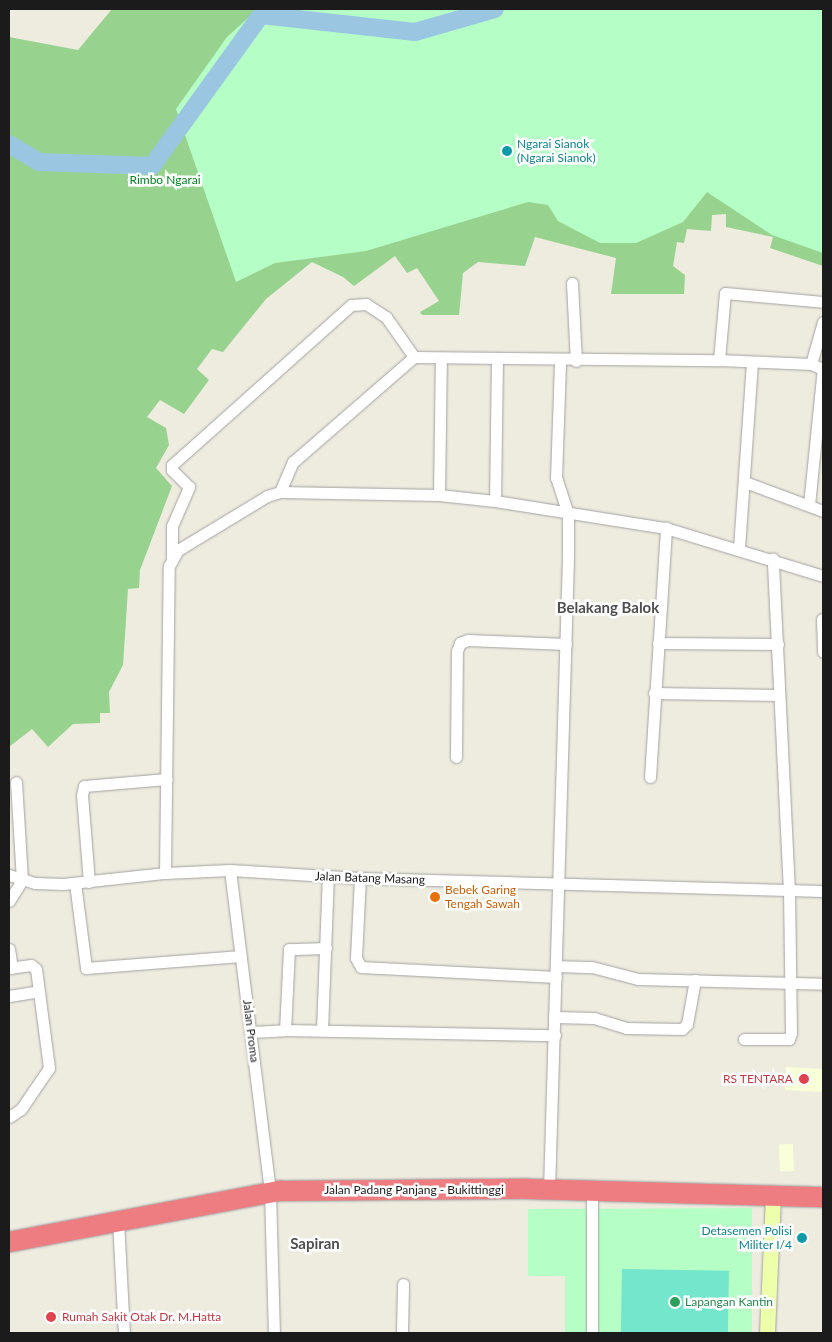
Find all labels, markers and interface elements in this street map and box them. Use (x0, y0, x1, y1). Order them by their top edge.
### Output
place label: Ngarai Sianok (Ngarai Sianok) (517, 137, 596, 165)
marker: Ngarai Sianok (Ngarai Sianok) (501, 145, 513, 157)
park label: Rimbo Ngarai (129, 173, 201, 187)
district label: Belakang Balok (557, 599, 659, 617)
street label: Jalan Batang Masang (315, 869, 425, 887)
place label: Bebek Garing Tengah Sawah (445, 883, 520, 911)
marker: Bebek Garing Tengah Sawah (429, 891, 441, 903)
street label: Jalan Proma (240, 999, 262, 1063)
place label: RS TENTARA (723, 1072, 793, 1086)
marker: RS TENTARA (797, 1072, 811, 1086)
street label: Jalan Padang Panjang - Bukittinggi (324, 1183, 504, 1197)
place label: Detasemen Polisi Militer I/4 (701, 1224, 792, 1252)
marker: Detasemen Polisi Militer I/4 (796, 1232, 808, 1244)
district label: Sapiran (290, 1235, 340, 1253)
place label: Lapangan Kantin (685, 1295, 773, 1309)
marker: Lapangan Kantin (669, 1296, 681, 1308)
marker: Rumah Sakit Otak Dr. M.Hatta (44, 1310, 58, 1324)
place label: Rumah Sakit Otak Dr. M.Hatta (62, 1310, 221, 1324)

